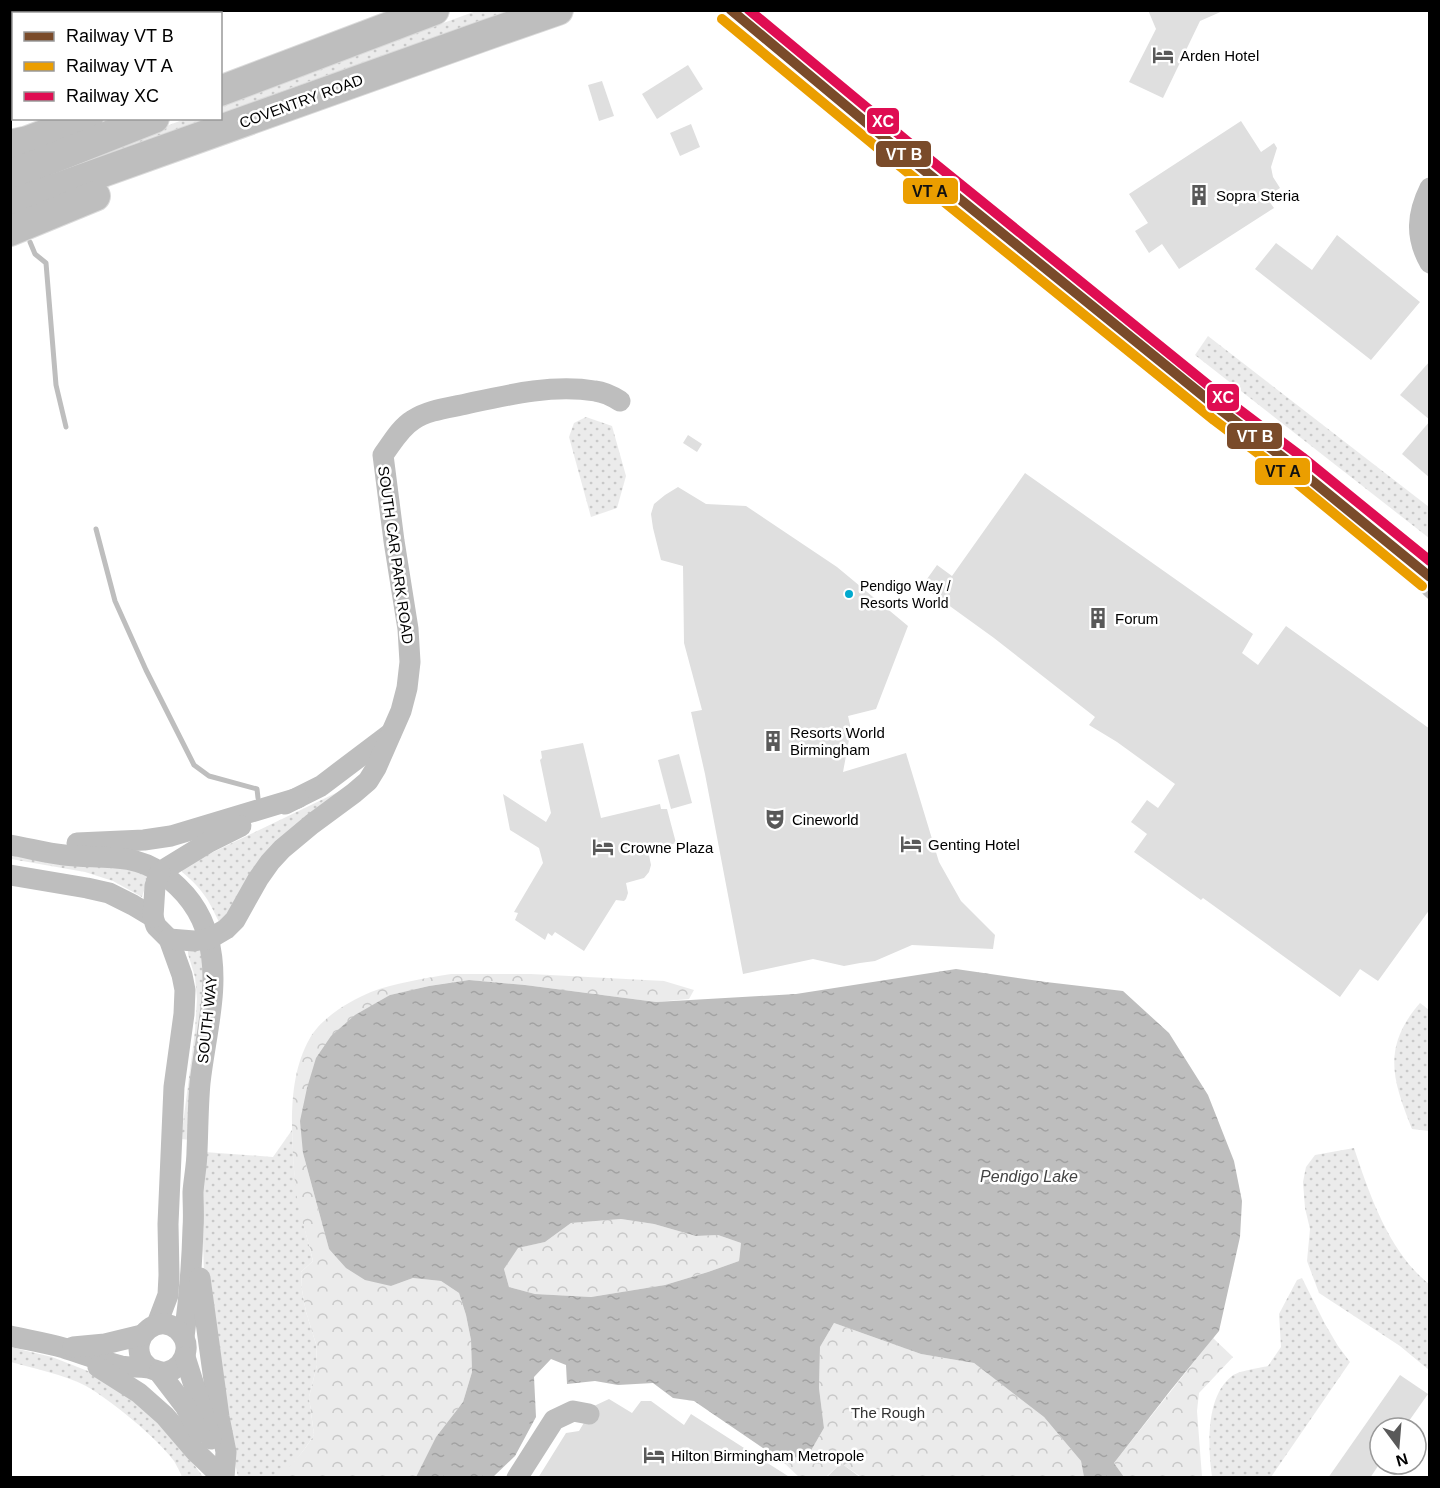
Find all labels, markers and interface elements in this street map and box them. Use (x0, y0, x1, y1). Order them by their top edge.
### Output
legend (12, 12, 222, 120)
text: Railway VT B (66, 26, 174, 46)
hotel icon: Arden Hotel (1151, 43, 1175, 67)
place label: Arden Hotel (1180, 47, 1259, 64)
text: Railway VT A (66, 56, 173, 76)
street label: COVENTRY ROAD (237, 71, 365, 131)
text: Railway XC (66, 86, 159, 106)
line badge: XC (866, 107, 900, 135)
text: XC (872, 113, 895, 130)
line badge: VT B (875, 140, 932, 168)
text: VT B (886, 146, 922, 163)
line badge: VT A (902, 177, 959, 205)
text: VT A (912, 183, 948, 200)
building icon: Sopra Steria (1187, 183, 1211, 207)
place label: Sopra Steria (1216, 187, 1300, 204)
line badge: XC (1206, 383, 1240, 412)
text: XC (1212, 389, 1235, 406)
line badge: VT B (1226, 422, 1283, 450)
text: VT B (1237, 428, 1273, 445)
line badge: VT A (1254, 457, 1311, 486)
text: VT A (1265, 463, 1301, 480)
street label: SOUTH CAR PARK ROAD (375, 465, 417, 645)
place label: Pendigo Way / Resorts World (860, 578, 951, 611)
marker: Pendigo Way / Resorts World (843, 588, 855, 600)
building icon: Forum (1086, 606, 1110, 630)
place label: Forum (1115, 610, 1158, 627)
place label: Resorts World Birmingham (790, 724, 885, 758)
building icon: Resorts World Birmingham (761, 729, 785, 753)
theatre icon: Cineworld (763, 807, 787, 831)
place label: Cineworld (792, 811, 859, 828)
hotel icon: Genting Hotel (899, 832, 923, 856)
hotel icon: Crowne Plaza (591, 835, 615, 859)
place label: Genting Hotel (928, 836, 1020, 853)
place label: Crowne Plaza (620, 839, 714, 856)
street label: SOUTH WAY (194, 974, 220, 1064)
water label: Pendigo Lake (980, 1168, 1078, 1185)
park label: The Rough (851, 1404, 925, 1421)
north arrow (1368, 1416, 1428, 1476)
hotel icon: Hilton Birmingham Metropole (642, 1443, 666, 1467)
place label: Hilton Birmingham Metropole (671, 1447, 864, 1464)
text: N (1394, 1450, 1410, 1470)

